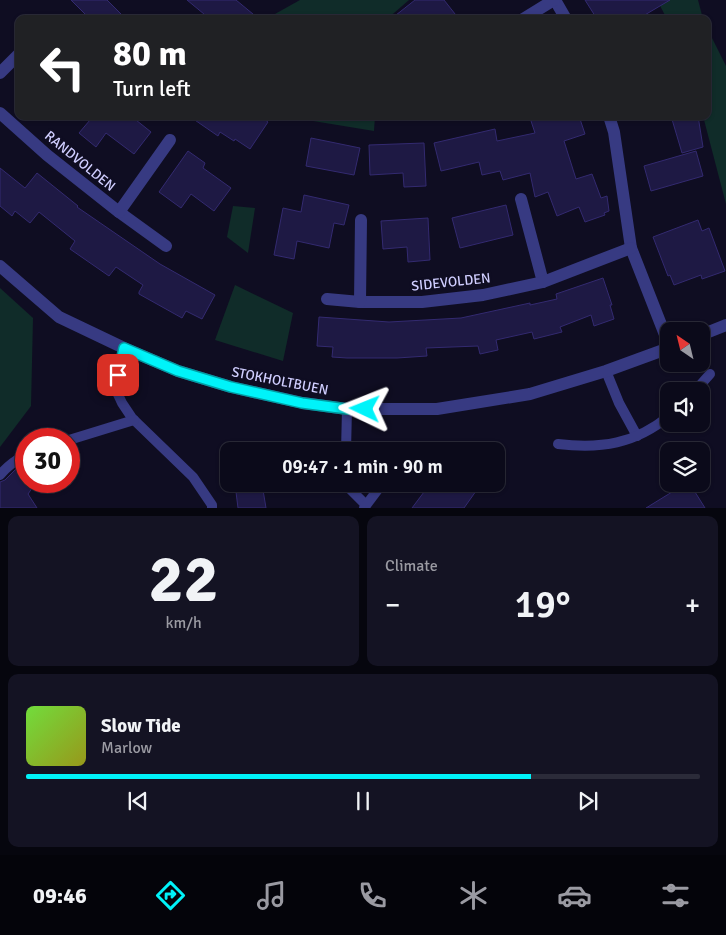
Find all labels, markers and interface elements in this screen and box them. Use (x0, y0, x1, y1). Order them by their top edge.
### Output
text: 80 m (113, 32, 187, 75)
icon: left (30, 35, 95, 100)
text: Turn left (113, 75, 191, 102)
street label: RANDVOLDEN (41, 127, 119, 195)
street label: SIDEVOLDEN (411, 269, 491, 295)
north arrow (660, 322, 710, 372)
map controls (660, 322, 710, 492)
pin (97, 354, 139, 396)
icon: arrive (104, 361, 132, 389)
street label: STOKHOLTBUEN (230, 363, 330, 399)
position arrow (338, 382, 390, 434)
button: sound (660, 382, 710, 432)
speed limit sign: 30 (15, 428, 80, 493)
button: layers (660, 442, 710, 492)
text: 09:47 · 1 min · 90 m (282, 455, 443, 479)
text: 22 (148, 540, 219, 620)
text: Climate (385, 556, 438, 576)
text: 19° (515, 581, 570, 628)
text: − (385, 588, 400, 622)
text: + (685, 588, 700, 622)
text: km/h (165, 613, 202, 633)
text: Slow Tide (101, 714, 181, 738)
text: Marlow (101, 738, 152, 758)
icon: previous (124, 787, 152, 815)
icon: pause (349, 787, 377, 815)
icon: next (574, 787, 602, 815)
icon: directions (153, 878, 188, 913)
icon: music (254, 878, 289, 913)
icon: phone (355, 878, 390, 913)
icon: climate (456, 878, 491, 913)
icon: car (557, 878, 592, 913)
icon: filters (658, 878, 693, 913)
text: 09:46 (33, 882, 87, 909)

